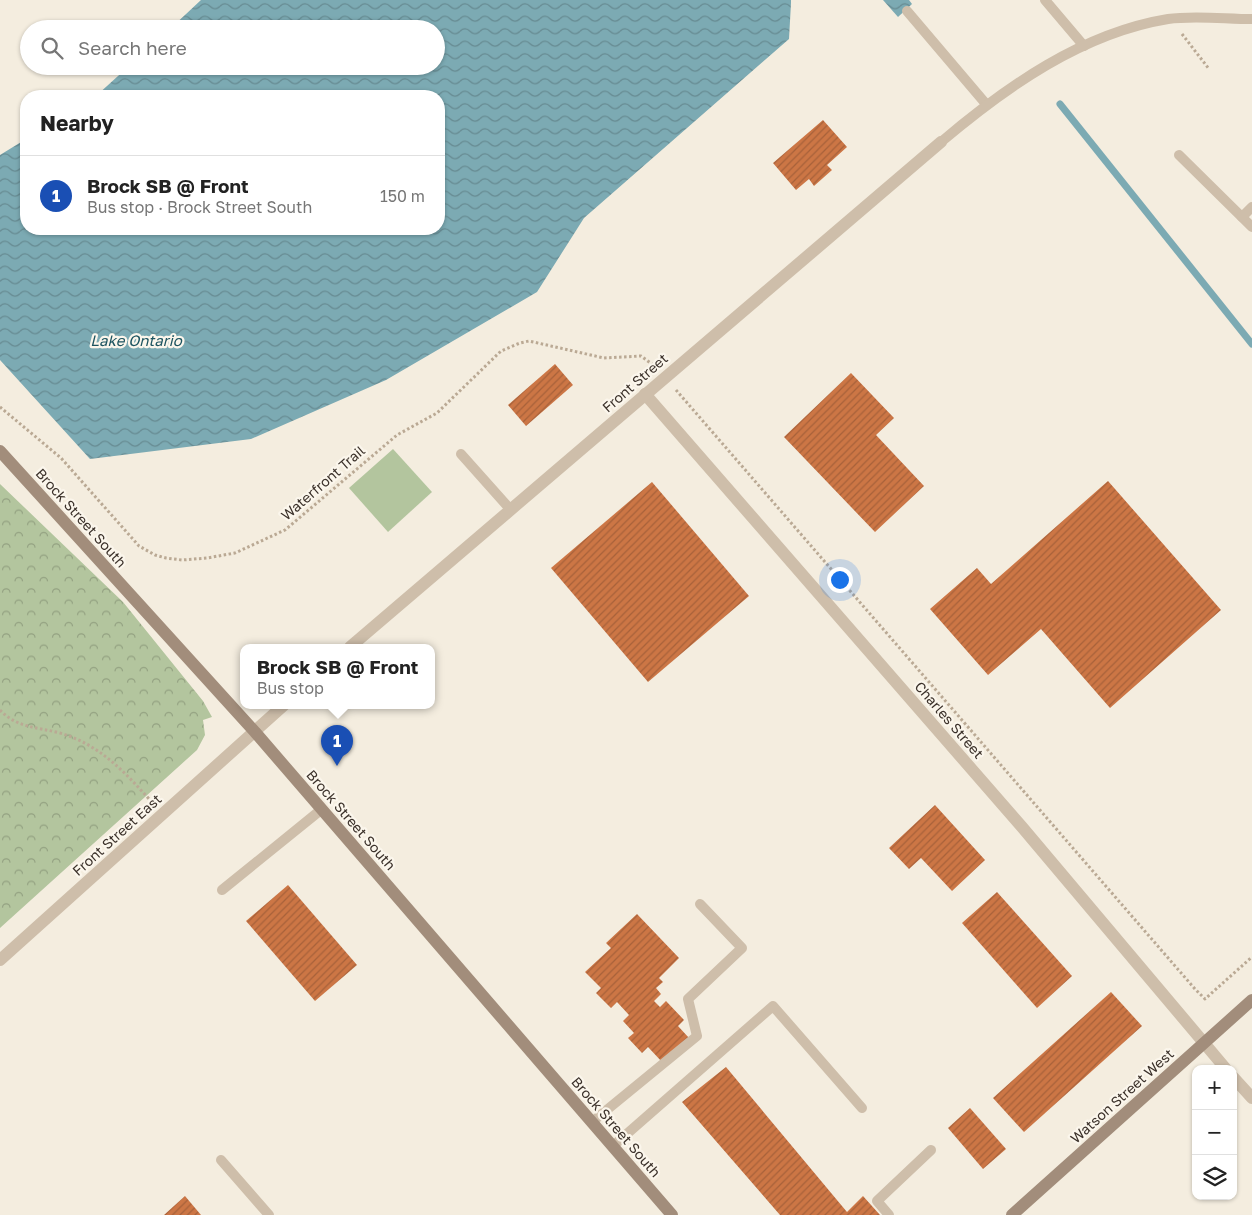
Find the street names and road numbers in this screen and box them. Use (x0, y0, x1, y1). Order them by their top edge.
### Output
street label: Front Street (599, 350, 671, 416)
street label: Waterfront Trail (277, 442, 368, 524)
street label: Brock Street South (33, 465, 130, 571)
street label: Charles Street (911, 678, 987, 762)
street label: Brock Street South (303, 766, 399, 873)
street label: Front Street East (69, 790, 165, 879)
street label: Watson Street West (1067, 1045, 1177, 1146)
street label: Brock Street South (568, 1073, 664, 1180)

